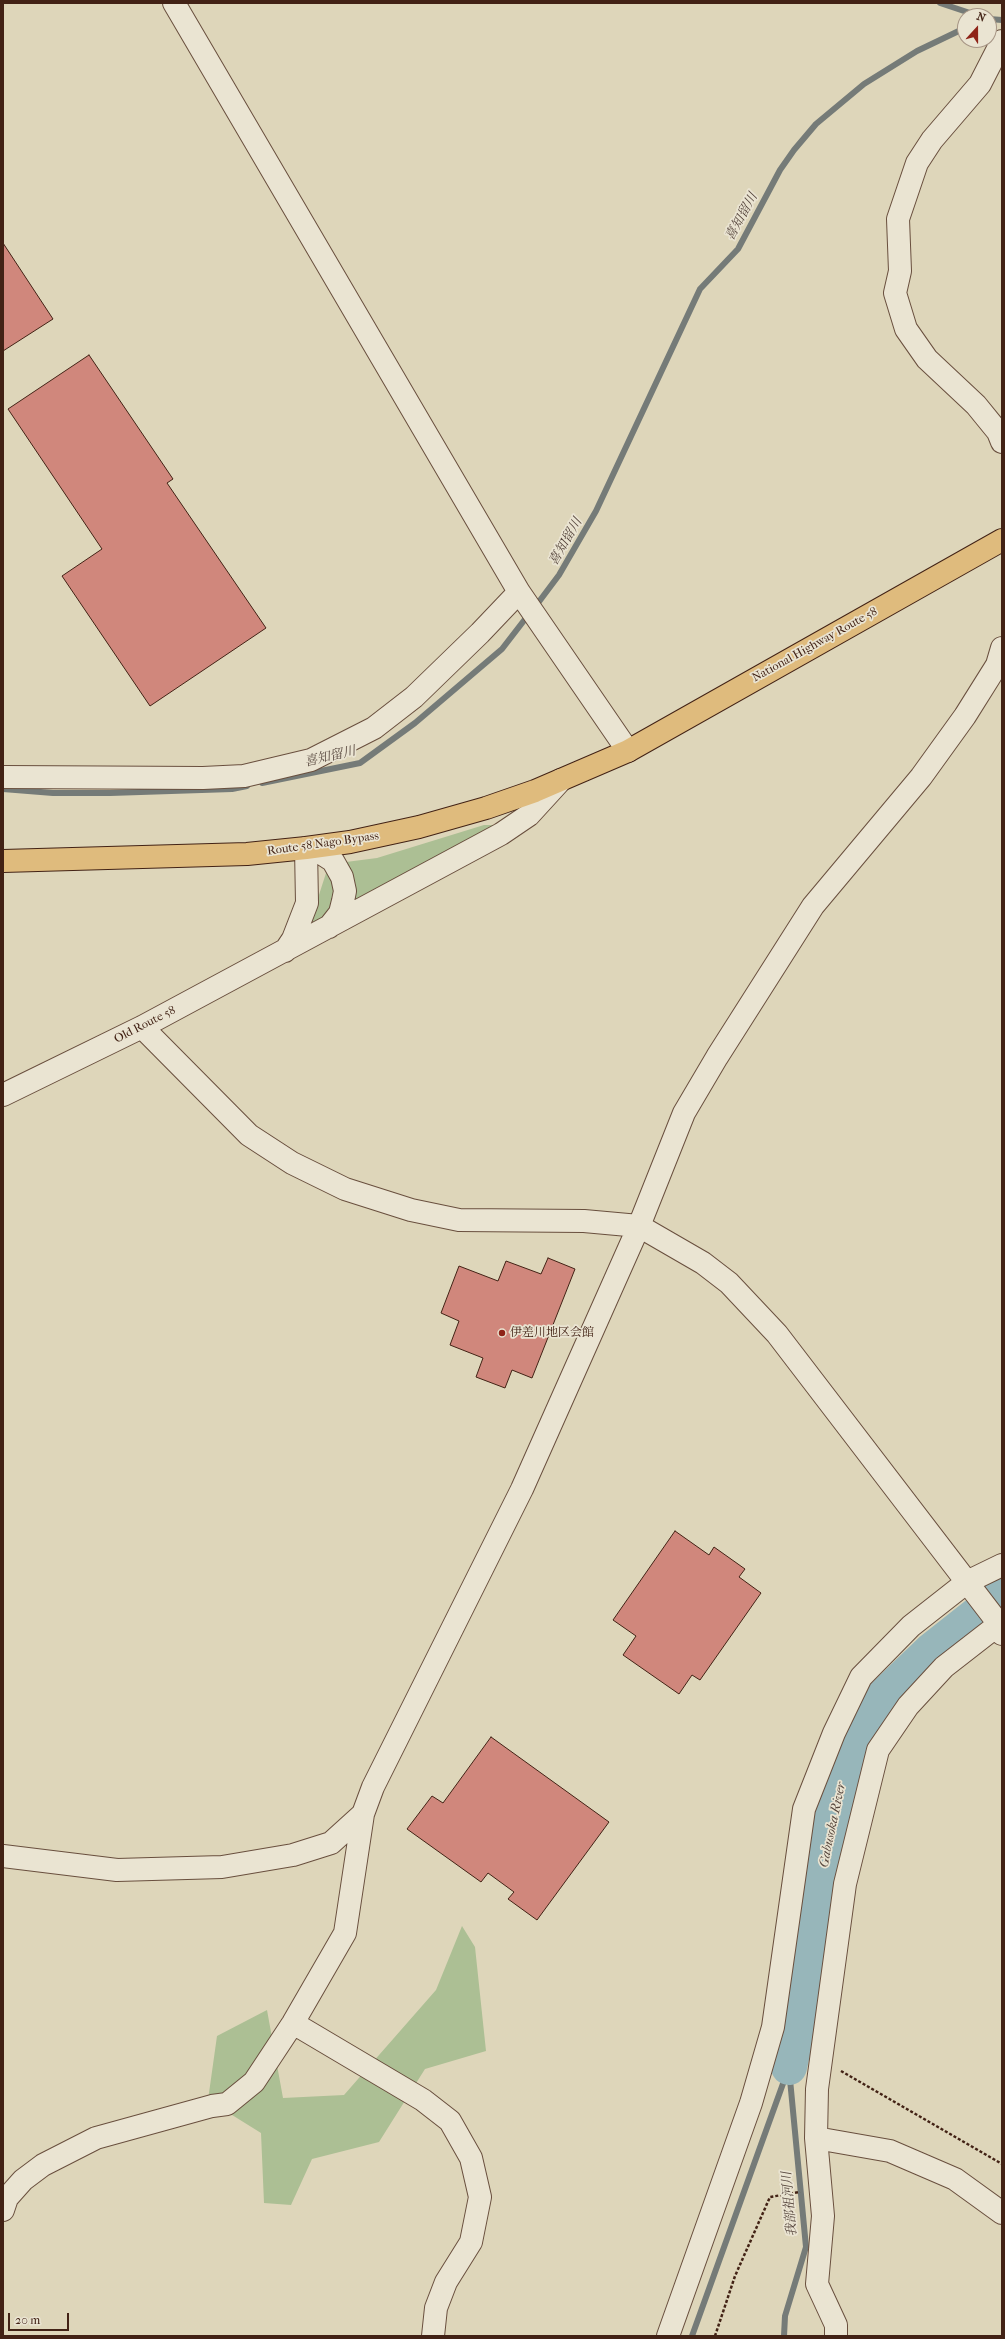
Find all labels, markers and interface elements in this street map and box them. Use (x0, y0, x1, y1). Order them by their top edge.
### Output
north arrow (957, 8, 997, 48)
text: N (975, 10, 987, 25)
water label: 喜知留川 (723, 190, 761, 244)
water label: 喜知留川 (546, 516, 586, 568)
street label: National Highway Route 58 (750, 605, 880, 685)
water label: 喜知留川 (303, 744, 357, 770)
street label: Route 58 Nago Bypass (266, 829, 380, 859)
street label: Old Route 58 (112, 1003, 178, 1047)
place label: 伊差川地区会館 (510, 1326, 594, 1340)
marker: 伊差川地区会館 (497, 1328, 507, 1338)
water label: Gabusoka River (816, 1781, 850, 1869)
water label: 我部祖河川 (779, 2171, 801, 2237)
scale bar (10, 2305, 71, 2331)
text: 20 m (15, 2313, 40, 2327)

